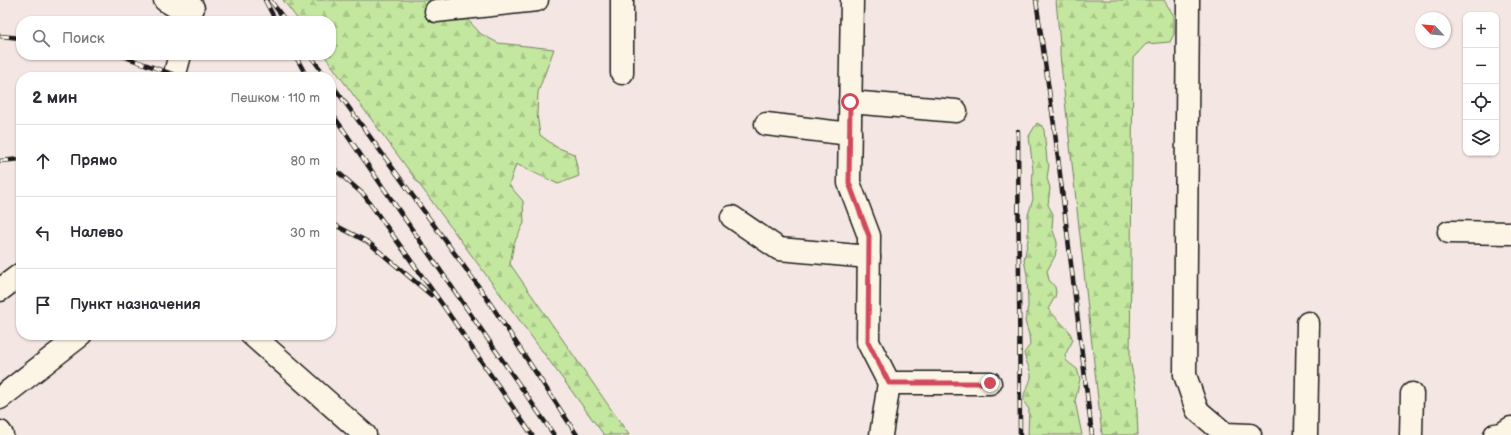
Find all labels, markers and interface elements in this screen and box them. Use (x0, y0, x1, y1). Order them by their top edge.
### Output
north arrow (1415, 12, 1451, 48)
map controls (1463, 12, 1499, 156)
button: + (1463, 12, 1499, 48)
search box (16, 16, 336, 60)
icon: search (30, 27, 52, 49)
text: Поиск (62, 29, 105, 48)
button: − (1463, 48, 1499, 84)
button: locate (1463, 84, 1499, 120)
text: 2 мин (32, 88, 78, 108)
text: Пешком · 110 m (231, 90, 320, 106)
route start (841, 93, 859, 111)
button: layers (1463, 120, 1499, 156)
icon: ahead (32, 150, 54, 172)
text: Прямо (70, 151, 117, 170)
text: 80 m (291, 153, 320, 169)
icon: left (32, 222, 54, 244)
text: Налево (70, 223, 123, 242)
text: 30 m (290, 225, 320, 241)
icon: arrive (32, 294, 54, 316)
text: Пункт назначения (70, 295, 201, 314)
route end (981, 374, 999, 392)

